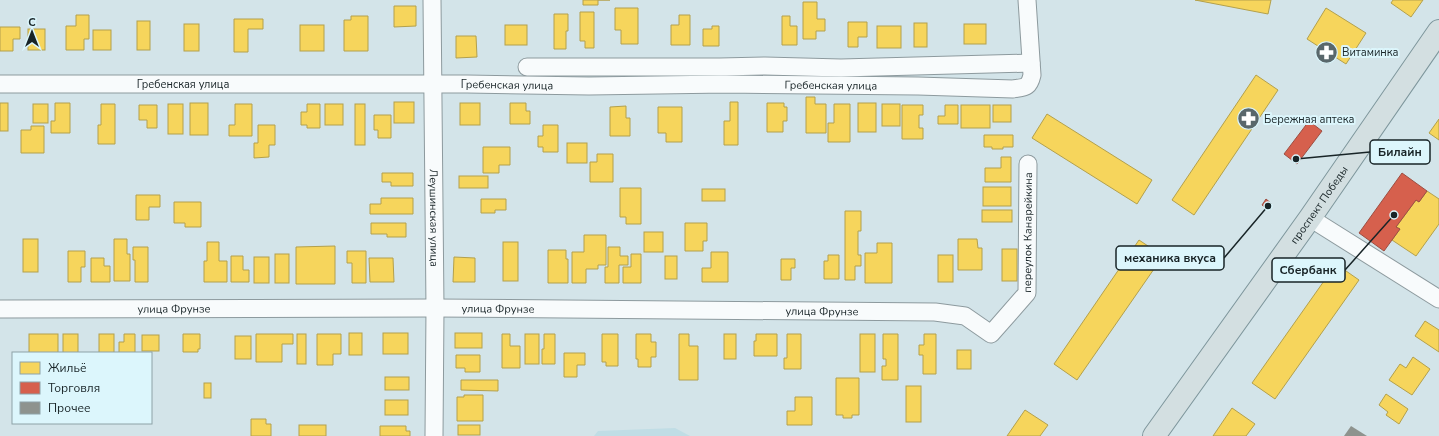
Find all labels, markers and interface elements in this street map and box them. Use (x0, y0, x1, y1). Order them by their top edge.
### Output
north arrow (12, 12, 52, 52)
text: С (28, 15, 36, 30)
pharmacy icon: Витаминка (1314, 39, 1340, 65)
place label: Витаминка (1342, 45, 1399, 60)
street label: Гребенская улица (137, 77, 229, 92)
street label: Гребенская улица (461, 77, 554, 93)
street label: Гребенская улица (785, 78, 877, 94)
pharmacy icon: Бережная аптека (1235, 106, 1261, 132)
place label: Бережная аптека (1264, 112, 1354, 127)
callout: Билайн (1370, 140, 1430, 164)
text: Билайн (1378, 144, 1422, 160)
street label: проспект Победы (1287, 163, 1352, 247)
street label: Леушинская улица (426, 169, 442, 267)
street label: переулок Канарейкина (1020, 172, 1036, 293)
callout: механика вкуса (1116, 246, 1224, 270)
text: механика вкуса (1124, 250, 1216, 266)
callout: Сбербанк (1272, 258, 1345, 282)
text: Сбербанк (1279, 262, 1337, 278)
street label: улица Фрунзе (461, 301, 535, 317)
street label: улица Фрунзе (137, 302, 211, 317)
street label: улица Фрунзе (785, 304, 859, 319)
legend (12, 352, 152, 424)
text: Жильё (48, 360, 86, 376)
text: Торговля (48, 380, 100, 396)
text: Прочее (48, 400, 91, 416)

